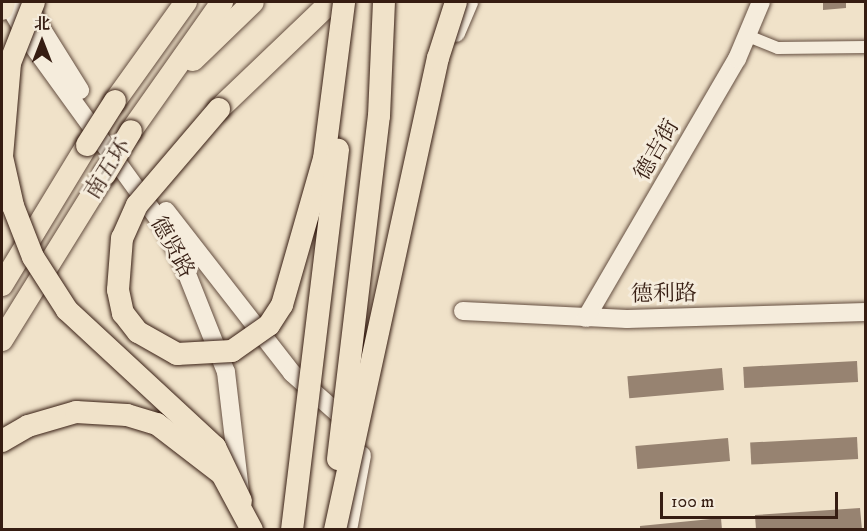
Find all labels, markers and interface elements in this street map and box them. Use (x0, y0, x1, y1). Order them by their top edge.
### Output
north arrow (12, 12, 72, 72)
text: 北 (34, 14, 50, 34)
street label: 德吉街 (629, 115, 685, 185)
street label: 南五环 (79, 134, 137, 204)
street label: 德贤路 (144, 212, 200, 282)
street label: 德利路 (631, 280, 697, 308)
scale bar (663, 480, 842, 518)
text: 100 m (671, 491, 714, 513)

